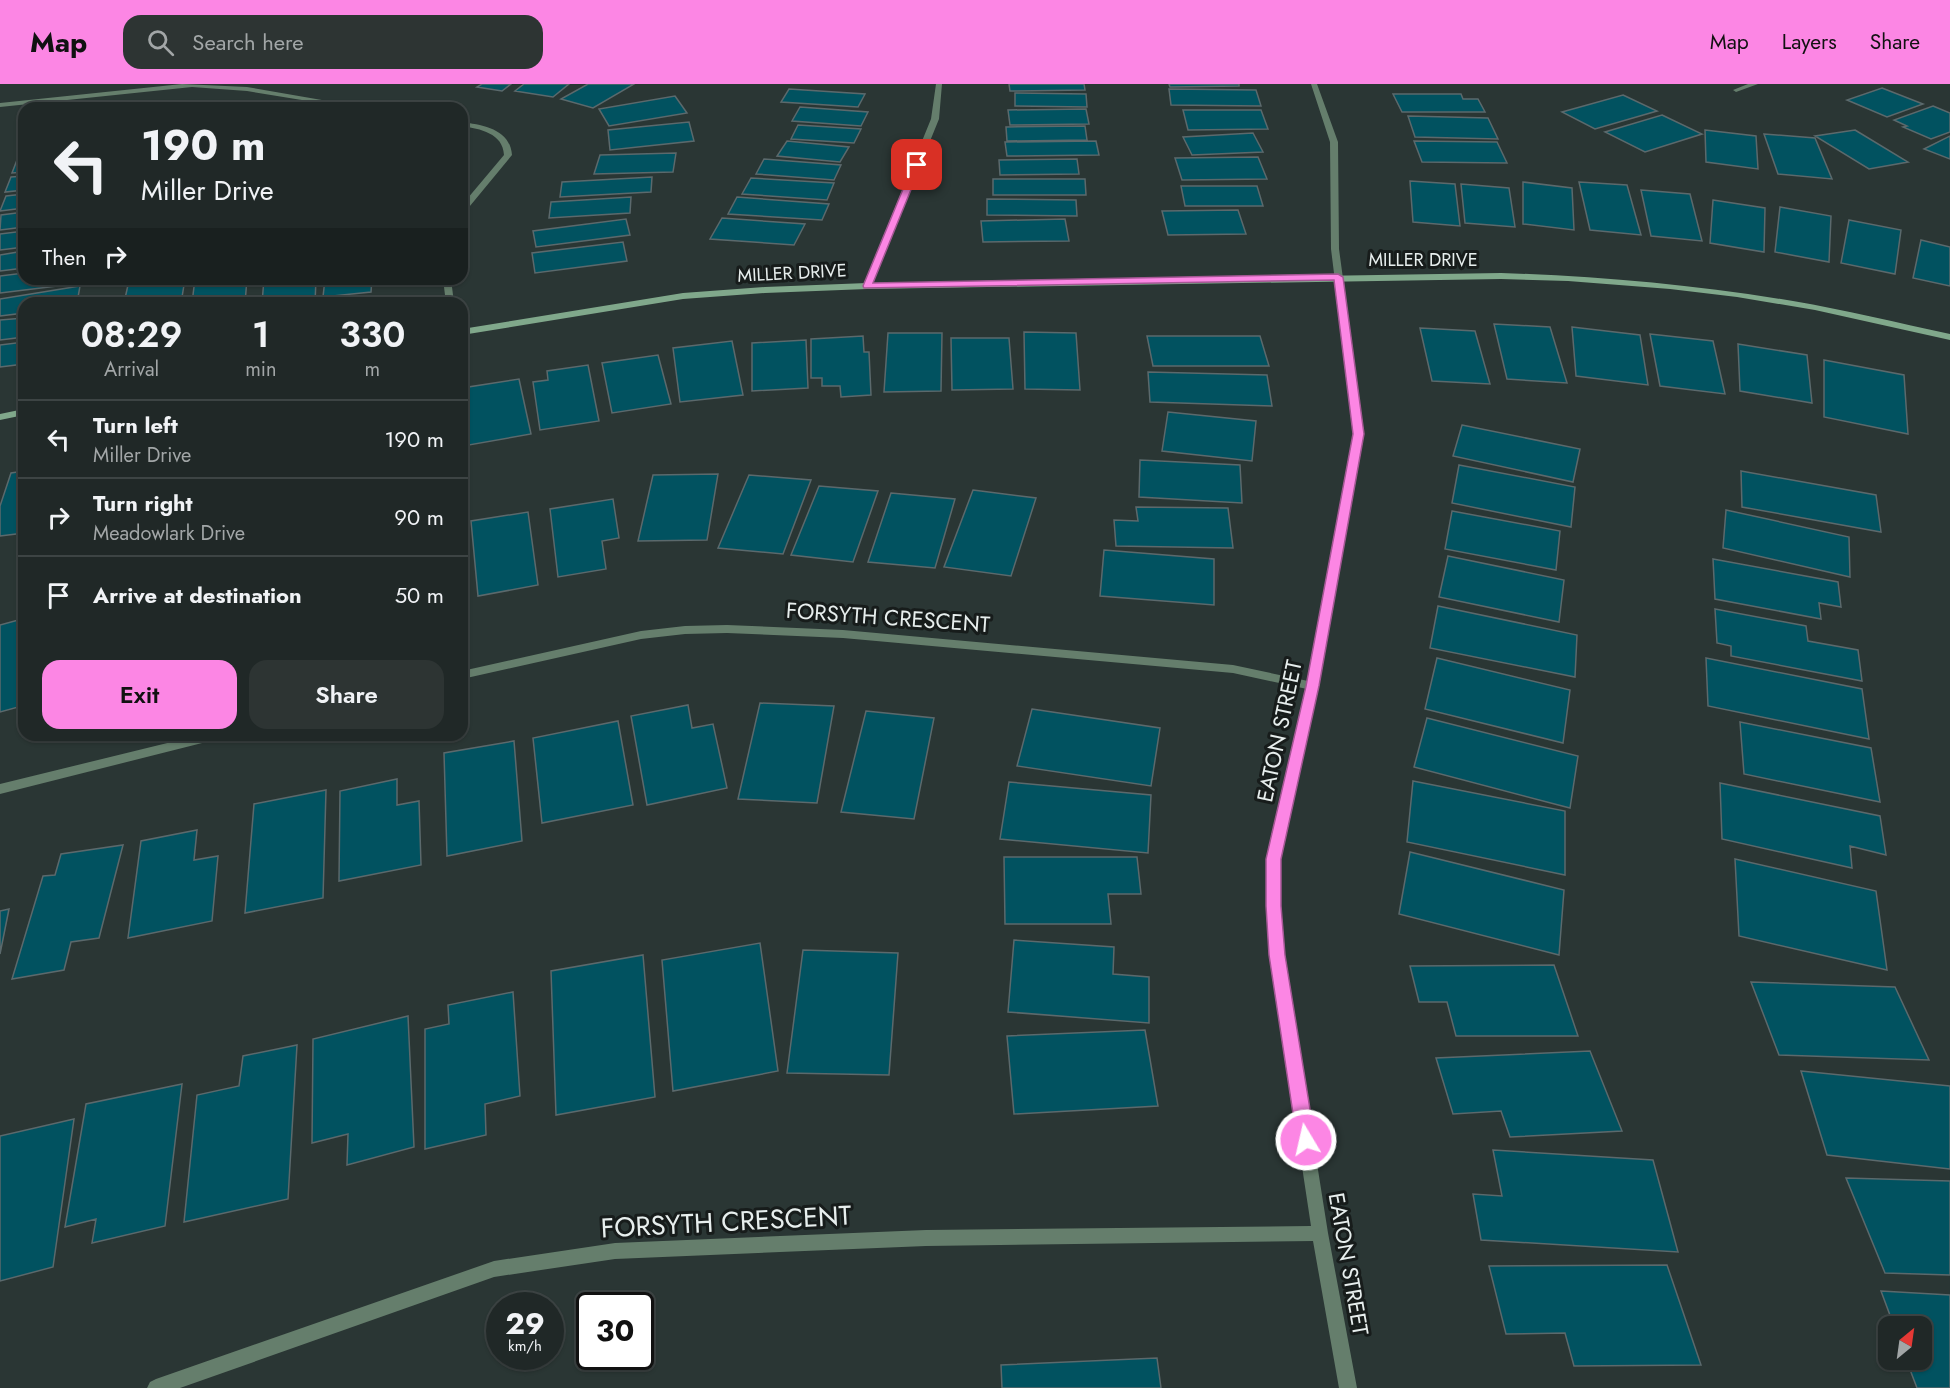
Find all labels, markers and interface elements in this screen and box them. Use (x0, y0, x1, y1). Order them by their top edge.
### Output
search box (123, 15, 543, 69)
text: Map (30, 22, 87, 63)
icon: search (144, 26, 177, 59)
text: Search here (192, 26, 304, 58)
text: Map (1710, 27, 1749, 57)
text: Layers (1782, 27, 1837, 57)
text: Share (1870, 27, 1920, 57)
text: 190 m (141, 115, 265, 176)
icon: left (42, 126, 120, 204)
pin (891, 139, 942, 190)
icon: arrive (900, 148, 933, 181)
text: Miller Drive (141, 171, 274, 210)
icon: right (99, 240, 132, 273)
text: Then (42, 241, 87, 273)
street label: MILLER DRIVE (1368, 247, 1478, 273)
street label: MILLER DRIVE (737, 257, 847, 289)
text: 08:29 (81, 308, 183, 360)
text: 1 (252, 308, 270, 360)
text: 330 (339, 308, 405, 360)
text: Arrival (104, 355, 159, 384)
text: min (245, 355, 277, 384)
text: m (364, 355, 380, 384)
text: Turn left (93, 409, 178, 441)
icon: left (42, 423, 75, 456)
text: 190 m (384, 423, 444, 455)
text: Miller Drive (93, 441, 191, 470)
text: Turn right (93, 487, 193, 519)
icon: right (42, 501, 75, 534)
text: 90 m (394, 501, 444, 533)
text: Meadowlark Drive (93, 519, 245, 548)
icon: arrive (42, 579, 75, 612)
text: Arrive at destination (93, 579, 302, 611)
text: 50 m (395, 579, 444, 611)
street label: FORSYTH CRESCENT (785, 594, 992, 640)
street label: EATON STREET (1248, 656, 1310, 805)
button: Exit (42, 660, 237, 729)
button: Share (249, 660, 444, 729)
position arrow (1274, 1108, 1338, 1172)
street label: EATON STREET (1321, 1190, 1377, 1339)
street label: FORSYTH CRESCENT (600, 1195, 853, 1248)
speed limit sign: 30 (576, 1292, 654, 1370)
text: 29 (505, 1302, 545, 1345)
north arrow (1878, 1316, 1932, 1370)
map controls (1878, 1316, 1932, 1370)
text: km/h (508, 1335, 542, 1357)

